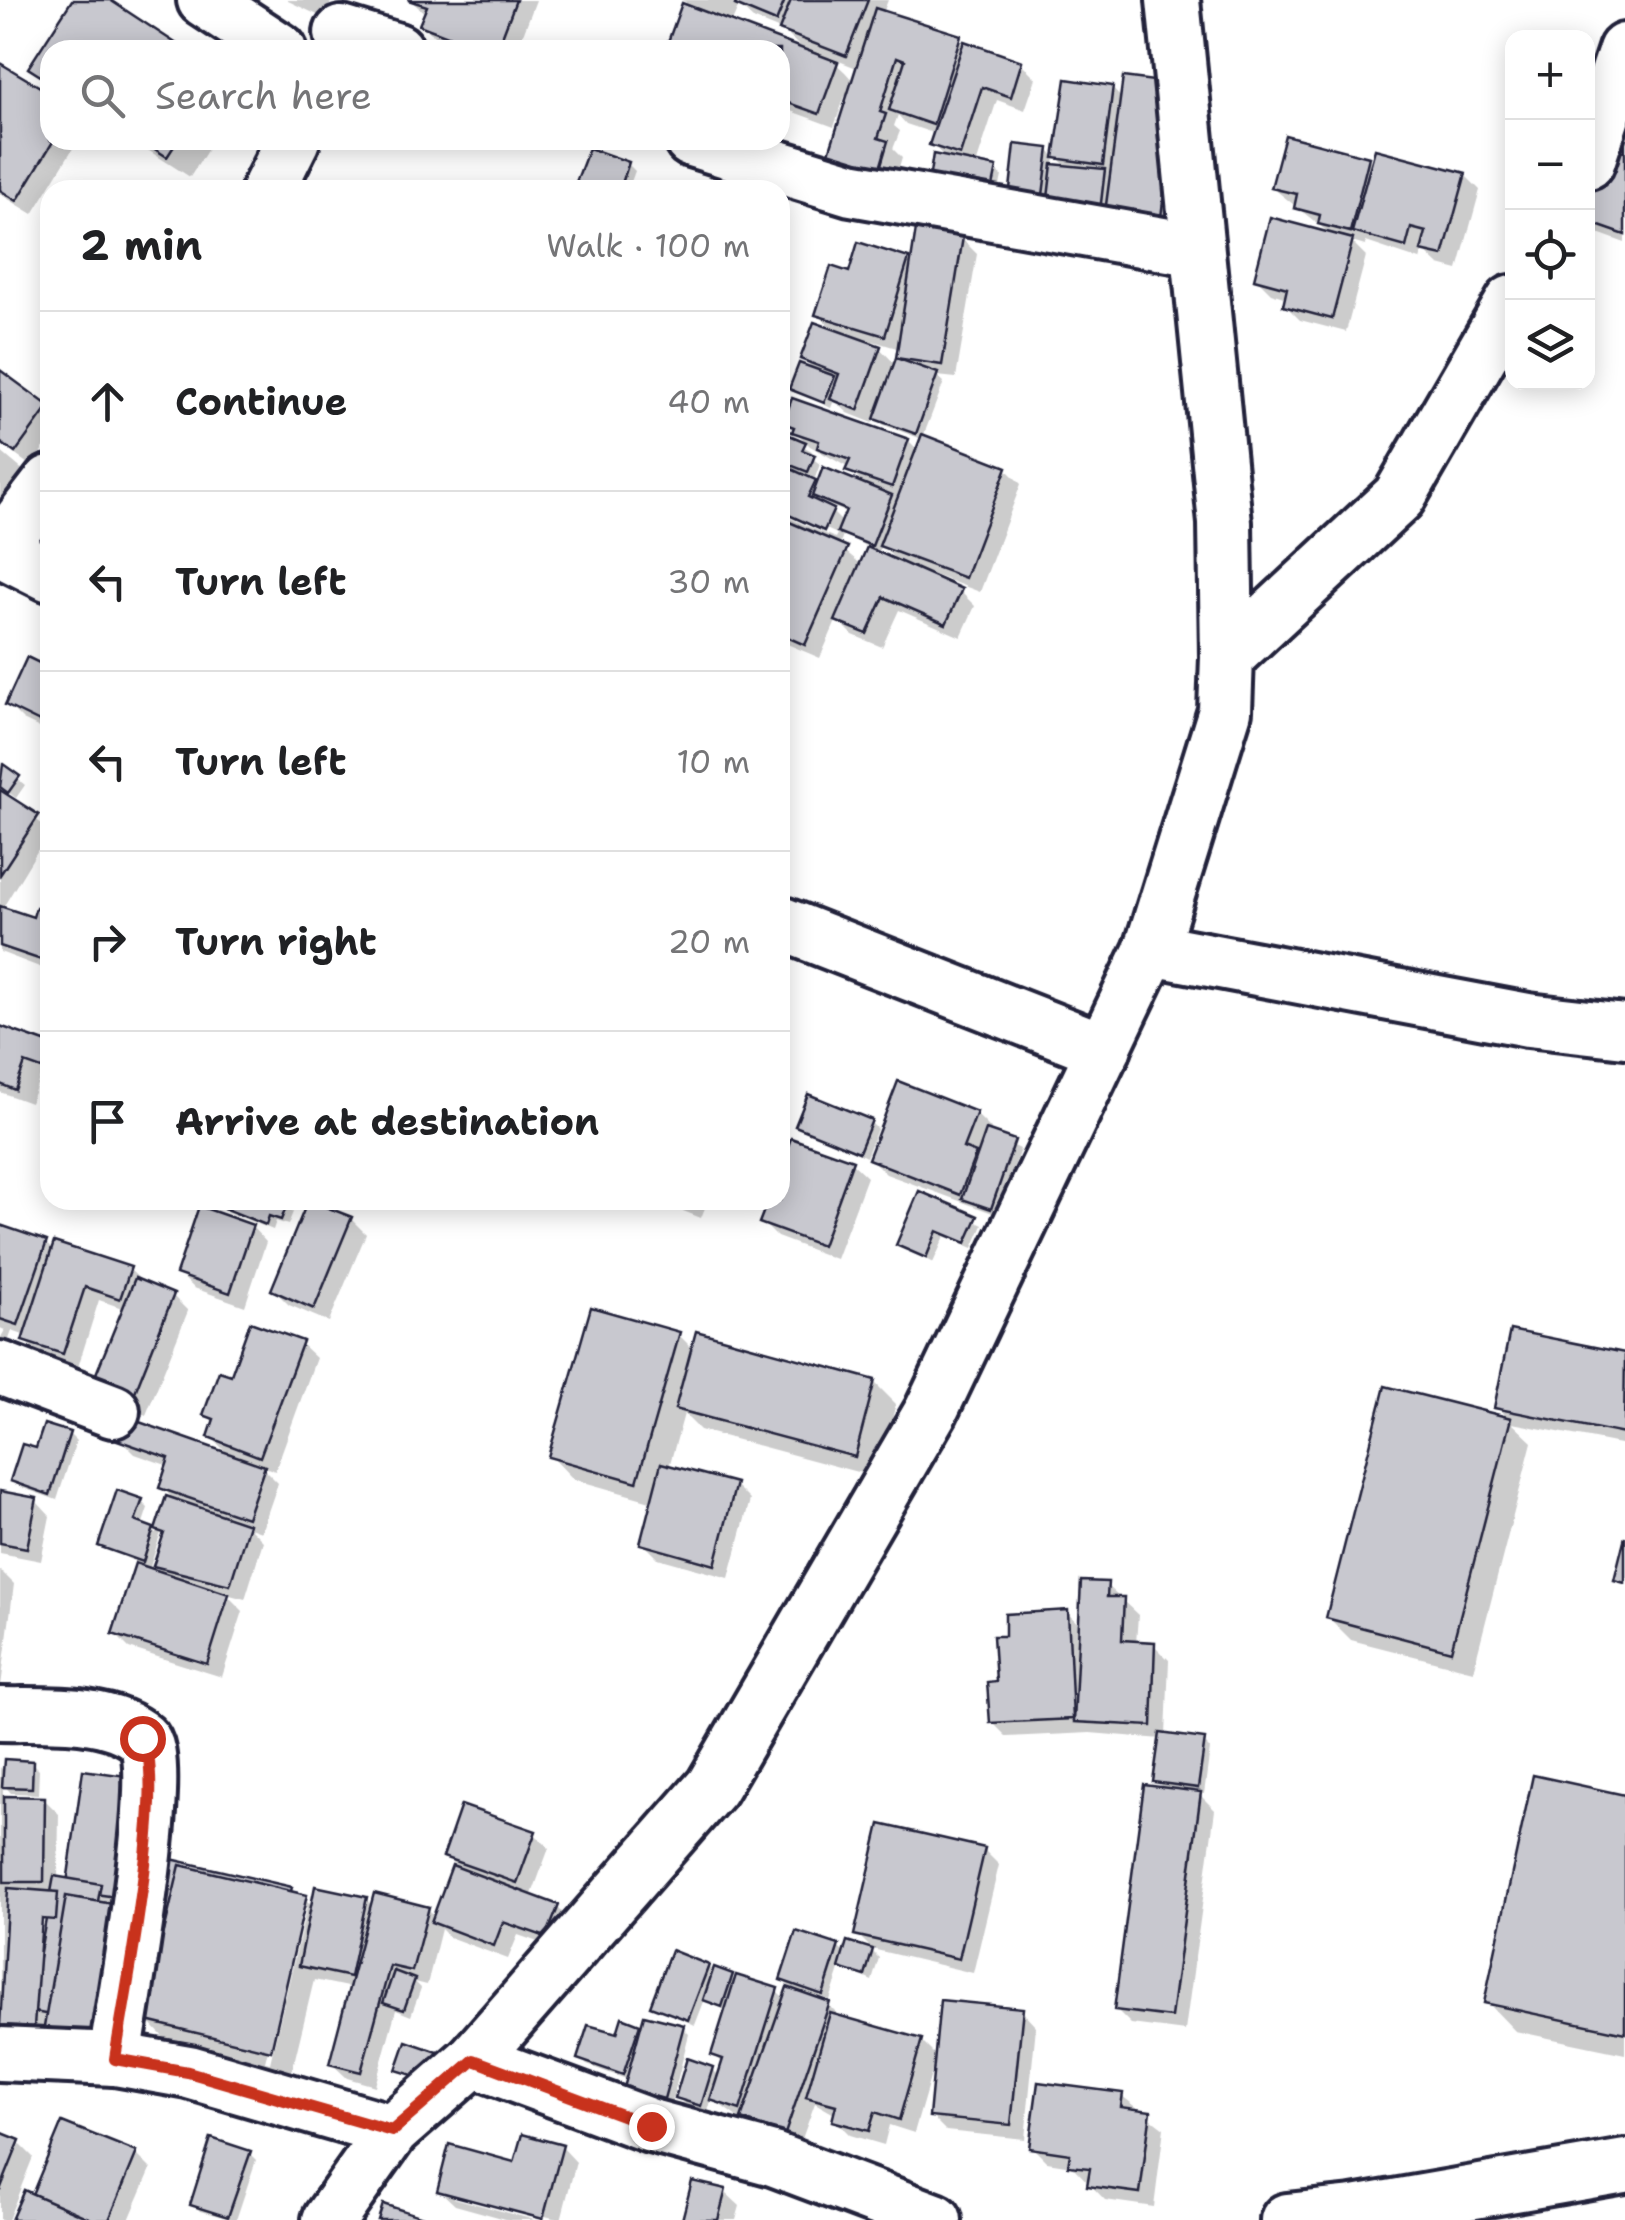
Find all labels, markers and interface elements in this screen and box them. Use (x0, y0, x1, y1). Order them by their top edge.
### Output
map controls (1505, 30, 1595, 390)
button: + (1505, 30, 1595, 120)
search box (40, 40, 790, 150)
icon: search (75, 68, 130, 123)
text: Search here (155, 70, 372, 121)
button: − (1505, 120, 1595, 210)
button: locate (1505, 210, 1595, 300)
text: 2 min (80, 217, 202, 273)
text: Walk · 100 m (546, 224, 750, 267)
button: layers (1505, 300, 1595, 390)
icon: ahead (80, 374, 135, 429)
text: Continue (175, 376, 347, 427)
text: 40 m (667, 380, 750, 423)
icon: left (80, 554, 135, 609)
text: Turn left (175, 556, 347, 607)
text: 30 m (667, 560, 750, 603)
icon: left (80, 734, 135, 789)
text: Turn left (175, 736, 347, 787)
text: 10 m (677, 740, 750, 783)
icon: right (80, 914, 135, 969)
text: Turn right (175, 916, 377, 967)
text: 20 m (668, 920, 750, 963)
icon: arrive (80, 1094, 135, 1149)
text: Arrive at destination (175, 1096, 599, 1147)
route start (120, 1716, 166, 1762)
route end (629, 2104, 675, 2150)

